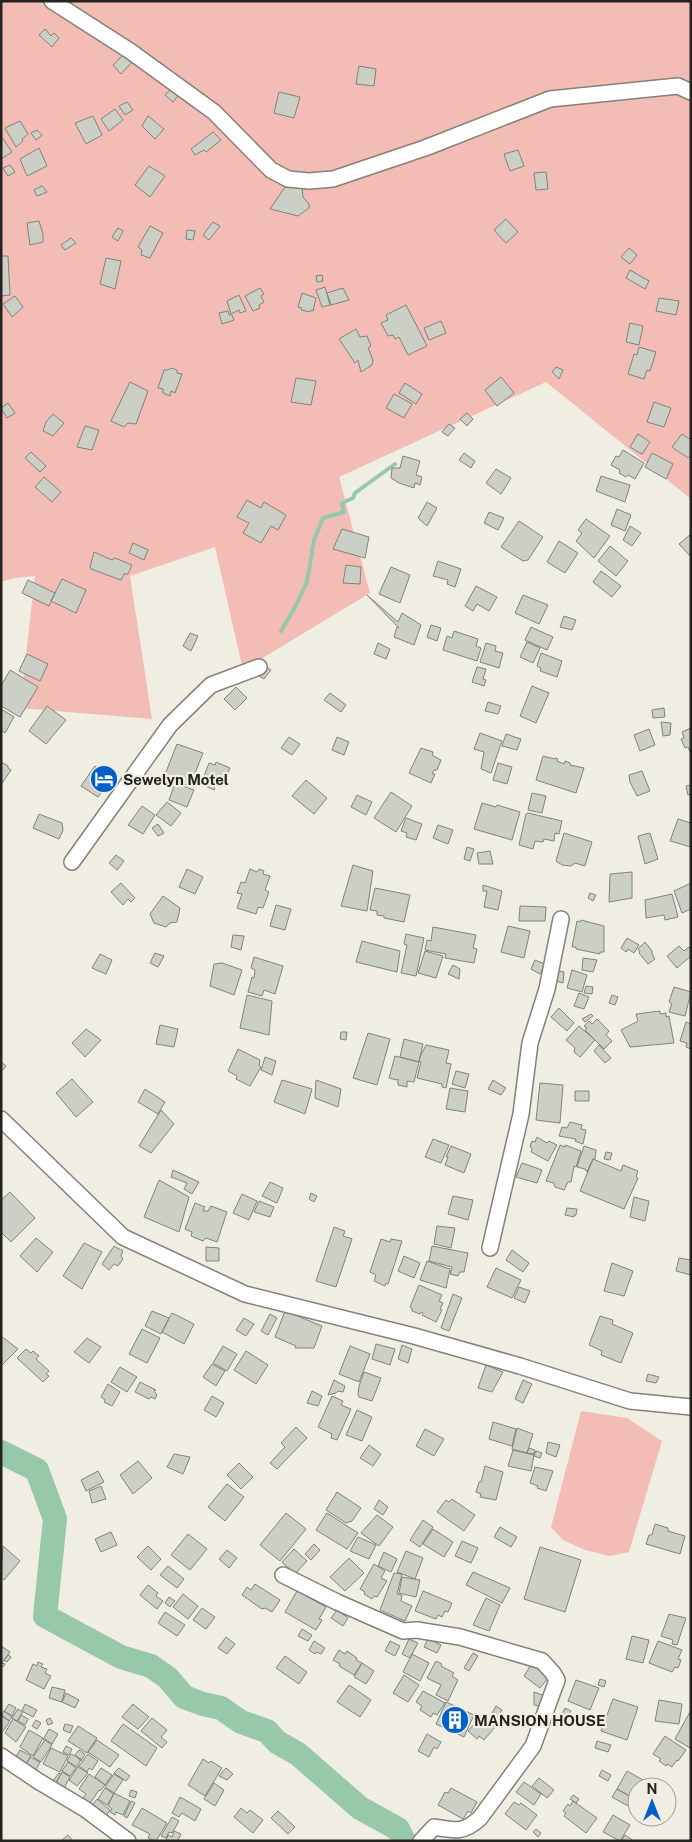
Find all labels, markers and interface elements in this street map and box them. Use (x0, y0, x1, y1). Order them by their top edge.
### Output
hotel icon: Sewelyn Motel (89, 764, 119, 794)
place label: Sewelyn Motel (123, 771, 229, 788)
building icon: MANSION HOUSE (440, 1705, 470, 1735)
place label: MANSION HOUSE (474, 1712, 605, 1729)
north arrow (627, 1777, 677, 1827)
text: N (647, 1781, 657, 1797)

